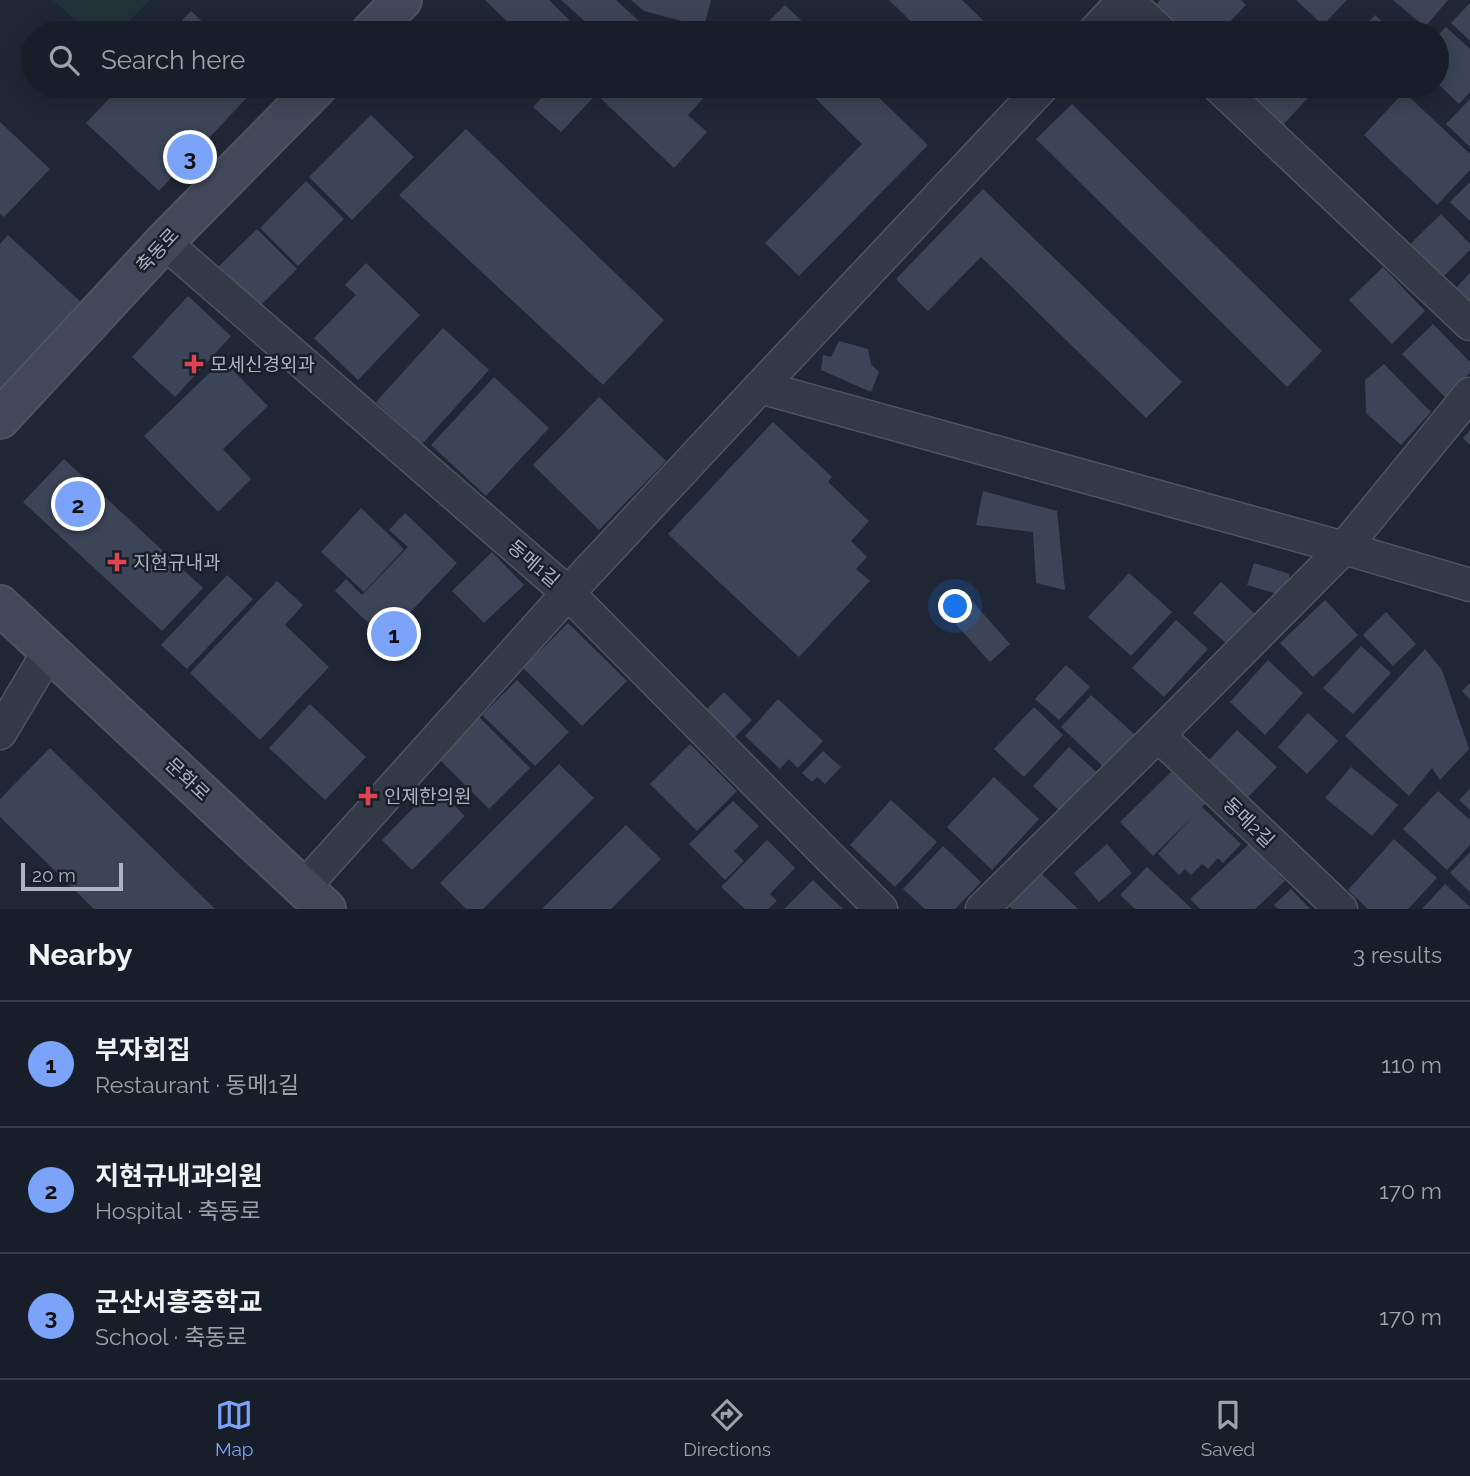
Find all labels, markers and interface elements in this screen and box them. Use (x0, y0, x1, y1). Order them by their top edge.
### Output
search box (21, 21, 1449, 98)
icon: search (45, 41, 83, 79)
text: Search here (101, 45, 245, 75)
pin: 3 (167, 131, 213, 183)
street label: 축동로 (131, 223, 183, 277)
place label: 모세신경외과 (210, 353, 315, 375)
marker: 모세신경외과 (184, 354, 204, 374)
pin: 2 (55, 478, 101, 530)
street label: 동메1길 (504, 535, 564, 591)
place label: 지현규내과 (133, 551, 220, 573)
marker: 지현규내과 (107, 552, 127, 572)
your location (938, 589, 972, 623)
pin: 1 (371, 608, 417, 660)
street label: 문화로 (161, 753, 215, 805)
place label: 인제한의원 (384, 785, 471, 807)
marker: 인제한의원 (358, 786, 378, 806)
street label: 동메2길 (1219, 792, 1279, 852)
scale bar (21, 860, 122, 892)
text: 20 m (32, 864, 76, 886)
text: Nearby (28, 937, 132, 972)
text: 3 results (1353, 941, 1442, 968)
text: 부자회집 (95, 1035, 191, 1065)
text: 1 (45, 1051, 57, 1078)
text: 110 m (1381, 1051, 1442, 1078)
text: Restaurant · 동메1길 (95, 1071, 299, 1098)
text: 지현규내과의원 (95, 1161, 262, 1191)
text: 2 (45, 1177, 57, 1204)
text: 170 m (1379, 1177, 1442, 1204)
text: Hospital · 축동로 (95, 1197, 261, 1224)
text: 군산서흥중학교 (95, 1287, 262, 1317)
text: 3 (45, 1303, 57, 1330)
text: 170 m (1379, 1303, 1442, 1330)
text: School · 축동로 (95, 1323, 247, 1350)
tab: Map (215, 1396, 254, 1460)
tab: Directions (683, 1396, 771, 1460)
tab: Saved (1201, 1396, 1255, 1460)

